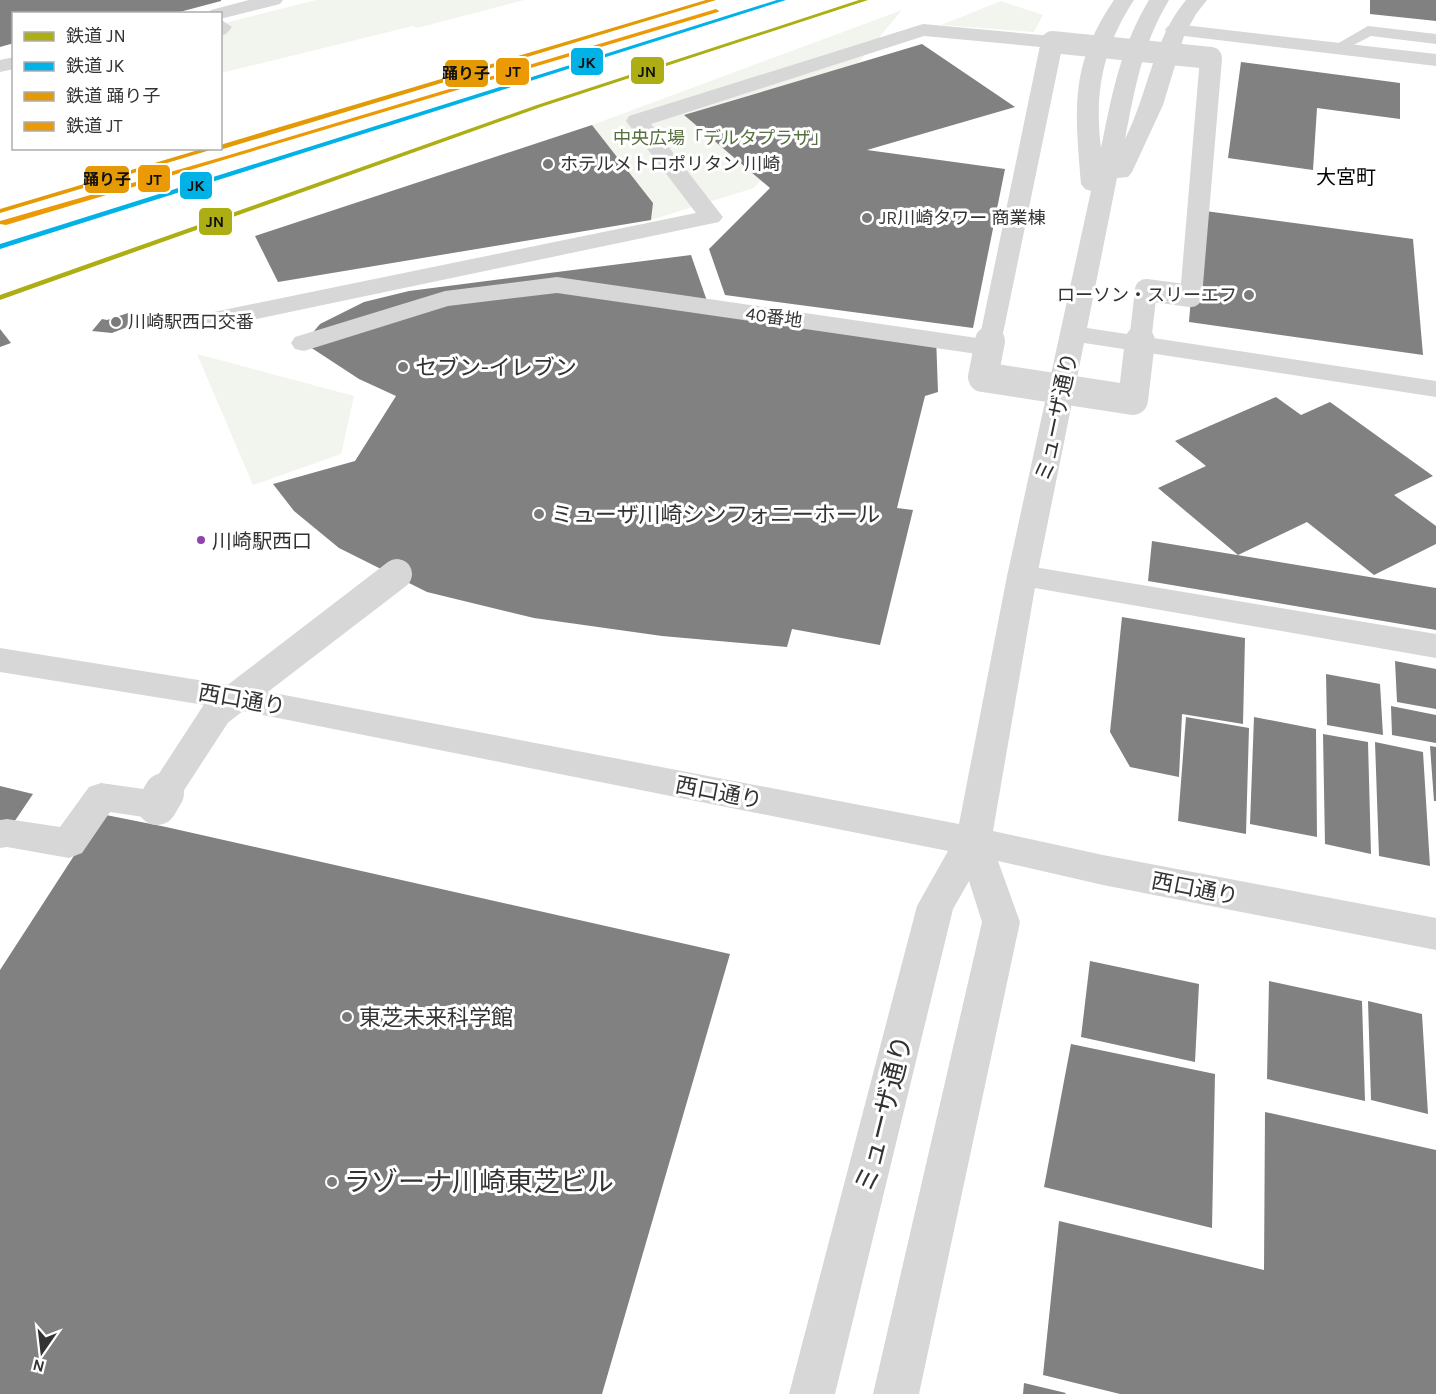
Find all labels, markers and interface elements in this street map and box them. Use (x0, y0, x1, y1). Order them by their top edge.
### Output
legend (12, 12, 222, 150)
text: 鉄道 JN (66, 25, 126, 47)
line badge: JK (570, 47, 604, 76)
text: JK (578, 53, 596, 72)
text: 鉄道 JK (66, 55, 125, 77)
line badge: JN (630, 56, 665, 85)
line badge: JT (495, 57, 530, 86)
line badge: 踊り子 (444, 59, 489, 88)
text: JT (505, 62, 521, 81)
text: JN (638, 62, 656, 81)
text: 踊り子 (442, 64, 490, 83)
text: 鉄道 踊り子 (66, 85, 160, 107)
text: 鉄道 JT (66, 115, 123, 137)
park label: 中央広場「デルタプラザ」 (613, 127, 829, 149)
place label: ホテルメトロポリタン 川崎 (560, 153, 780, 175)
marker: ホテルメトロポリタン 川崎 (541, 157, 555, 171)
line badge: JT (137, 164, 171, 193)
line badge: 踊り子 (84, 165, 130, 194)
district label: 大宮町 (1316, 166, 1376, 189)
text: 踊り子 (83, 170, 131, 189)
text: JT (146, 170, 162, 189)
line badge: JK (179, 171, 213, 200)
text: JK (187, 176, 205, 195)
line badge: JN (198, 207, 233, 236)
place label: JR川崎タワー 商業棟 (879, 207, 1046, 229)
marker: JR川崎タワー 商業棟 (860, 211, 874, 225)
text: JN (206, 212, 224, 231)
place label: ローソン・スリーエフ (1057, 284, 1237, 306)
marker: ローソン・スリーエフ (1242, 288, 1256, 302)
street label: 40番地 (744, 302, 804, 332)
place label: 川崎駅西口交番 (128, 311, 254, 333)
marker: 川崎駅西口交番 (109, 315, 123, 329)
street label: ミューザ通り (1031, 350, 1083, 484)
place label: セブン-イレブン (415, 355, 577, 381)
marker: セブン-イレブン (396, 360, 410, 374)
place label: ミューザ川崎シンフォニーホール (551, 502, 880, 528)
marker: ミューザ川崎シンフォニーホール (532, 507, 546, 521)
place label: 川崎駅西口 (212, 530, 312, 553)
marker: 川崎駅西口 (195, 534, 207, 546)
street label: 西口通り (196, 680, 287, 720)
street label: 西口通り (673, 772, 764, 814)
street label: 西口通り (1149, 868, 1240, 910)
place label: 東芝未来科学館 (359, 1005, 513, 1031)
marker: 東芝未来科学館 (340, 1010, 354, 1024)
street label: ミューザ通り (849, 1032, 919, 1196)
place label: ラゾーナ川崎東芝ビル (344, 1166, 614, 1198)
marker: ラゾーナ川崎東芝ビル (325, 1175, 339, 1189)
north arrow (12, 1322, 72, 1382)
text: N (31, 1355, 46, 1377)

